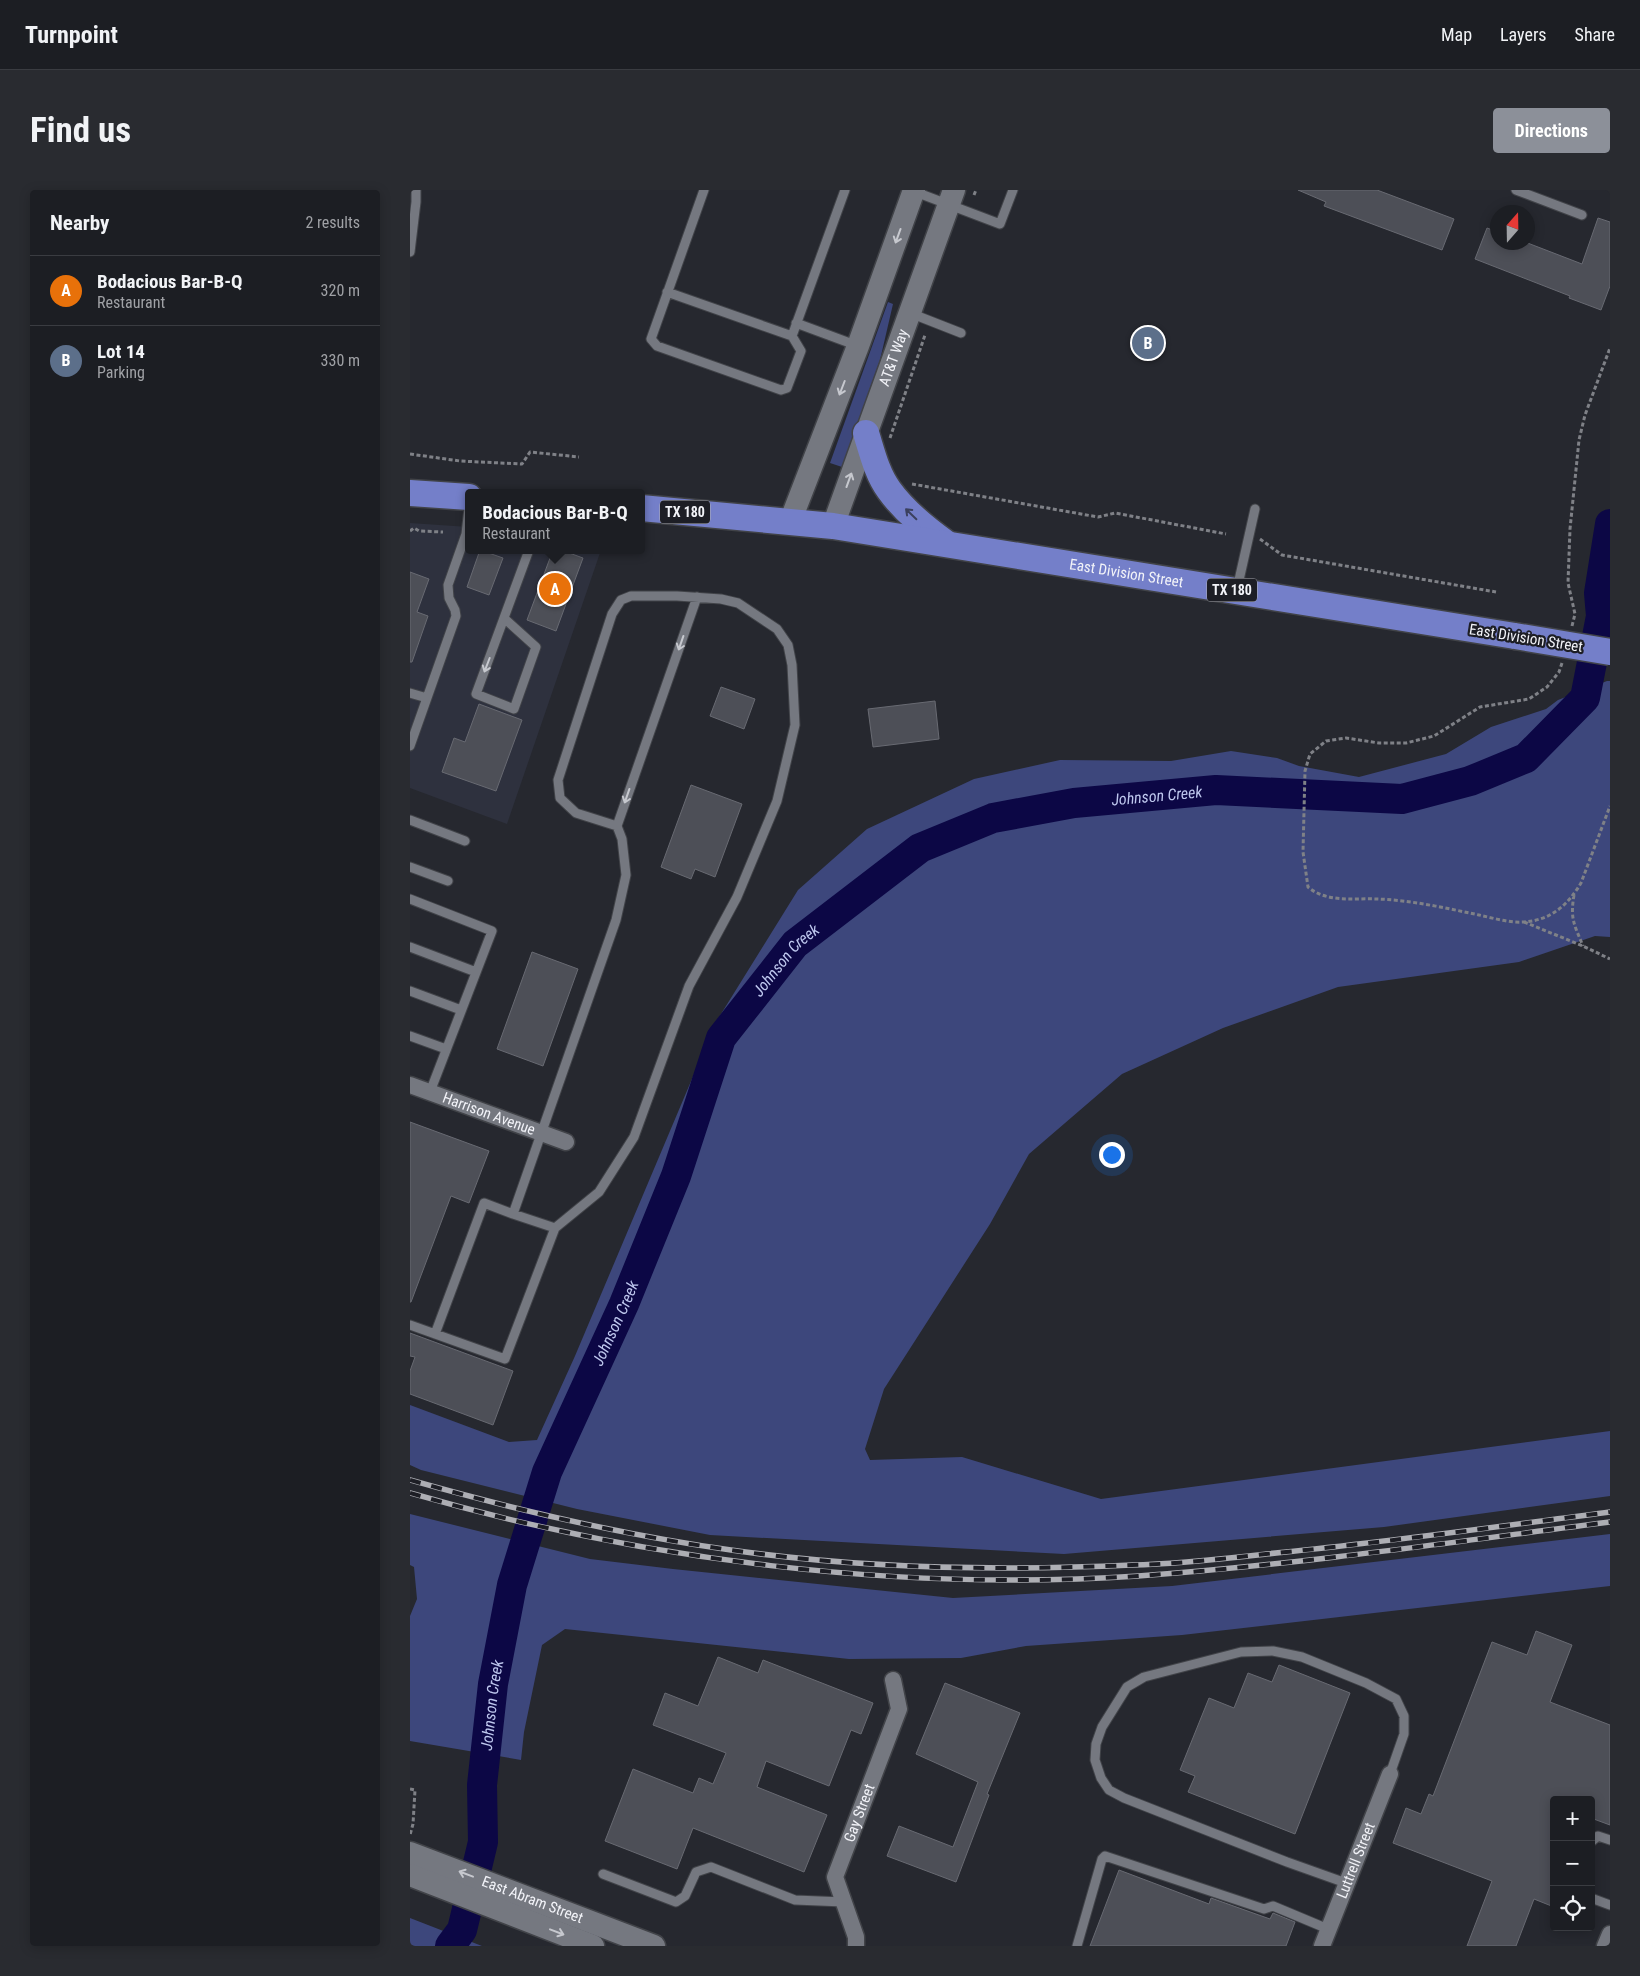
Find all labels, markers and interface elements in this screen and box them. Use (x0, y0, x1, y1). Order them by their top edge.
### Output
text: Turnpoint (25, 21, 118, 49)
text: Map (1441, 24, 1472, 45)
text: Layers (1500, 24, 1547, 45)
text: Share (1575, 24, 1615, 45)
button: Directions (1493, 108, 1610, 153)
text: Find us (30, 110, 131, 151)
north arrow (1490, 205, 1535, 250)
text: Nearby (50, 211, 109, 235)
text: 2 results (305, 213, 360, 232)
one-way arrow (892, 228, 902, 244)
text: Bodacious Bar-B-Q (97, 270, 243, 293)
text: A (61, 281, 71, 300)
text: 320 m (321, 281, 360, 300)
text: Restaurant (97, 293, 165, 312)
pin: B (1132, 324, 1164, 362)
street label: AT&T Way (875, 327, 912, 388)
text: Lot 14 (97, 340, 145, 363)
text: B (62, 351, 70, 370)
text: 330 m (321, 351, 360, 370)
text: Parking (97, 363, 145, 382)
one-way arrow (836, 381, 845, 396)
one-way arrow (845, 473, 854, 488)
popup (465, 489, 645, 554)
text: Bodacious Bar-B-Q (482, 501, 628, 524)
road number: TX 180 (660, 501, 710, 524)
one-way arrow (904, 508, 917, 520)
text: Restaurant (482, 524, 550, 543)
street label: East Division Street (1068, 555, 1185, 591)
pin: A (539, 570, 571, 608)
road number: TX 180 (1207, 578, 1257, 602)
street label: East Division Street (1468, 620, 1584, 656)
one-way arrow (676, 635, 685, 650)
one-way arrow (482, 657, 492, 672)
water label: Johnson Creek (1110, 782, 1204, 809)
one-way arrow (622, 788, 631, 803)
water label: Johnson Creek (748, 919, 824, 1000)
street label: Harrison Avenue (440, 1089, 538, 1139)
your location (1099, 1142, 1125, 1168)
water label: Johnson Creek (588, 1277, 642, 1369)
water label: Johnson Creek (476, 1657, 507, 1751)
street label: Gay Street (840, 1781, 879, 1845)
map controls (1550, 1796, 1595, 1931)
button: + (1550, 1796, 1595, 1841)
street label: Luttrell Street (1333, 1820, 1379, 1901)
button: − (1550, 1841, 1595, 1886)
one-way arrow (459, 1869, 474, 1878)
street label: East Abram Street (479, 1872, 586, 1927)
button: locate (1550, 1886, 1595, 1931)
one-way arrow (549, 1928, 564, 1937)

